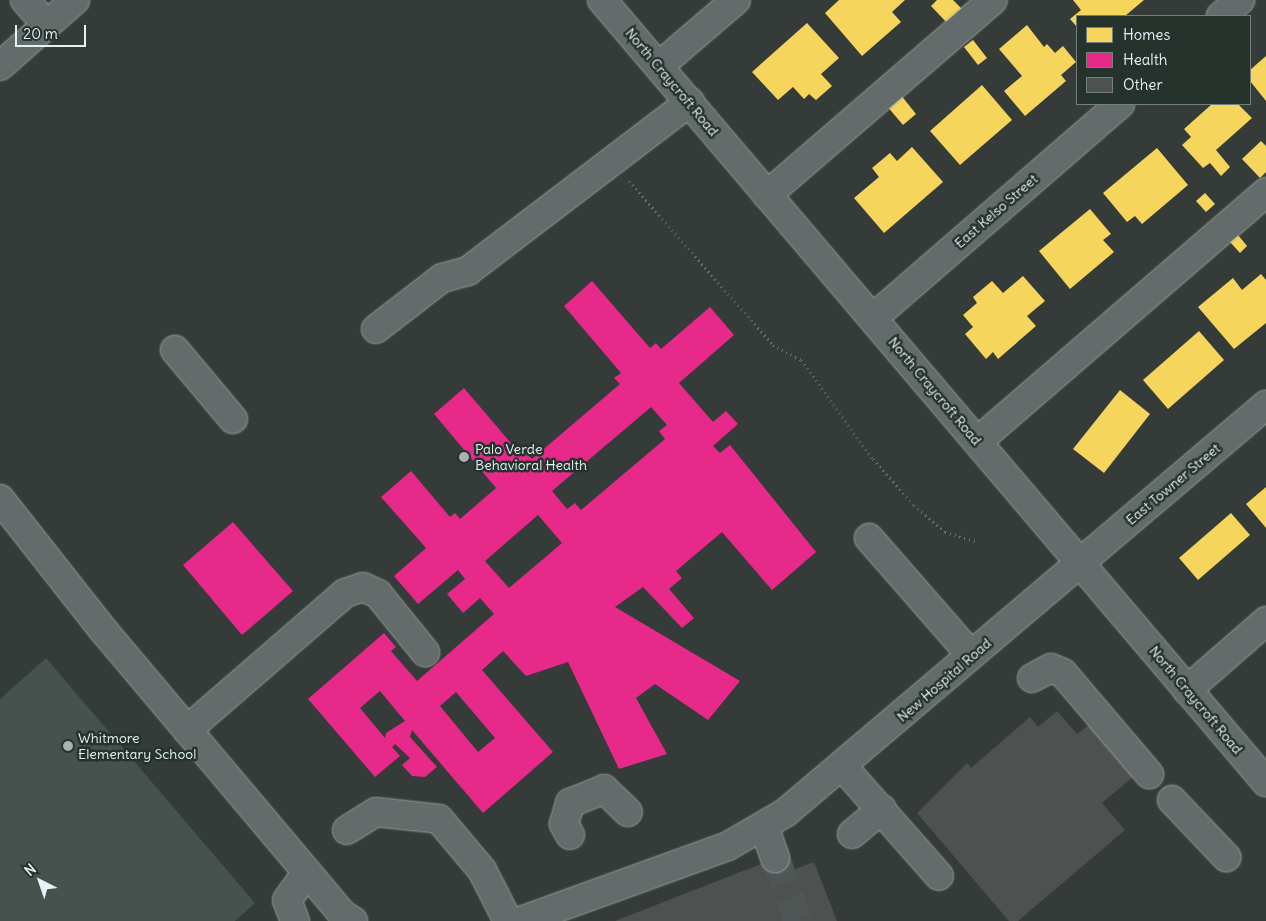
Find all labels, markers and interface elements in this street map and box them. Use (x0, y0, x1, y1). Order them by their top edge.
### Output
scale bar (18, 15, 89, 47)
legend (1076, 15, 1251, 105)
text: 20 m (23, 24, 58, 43)
street label: North Craycroft Road (622, 25, 722, 139)
text: Homes (1123, 25, 1170, 44)
text: Health (1123, 50, 1167, 69)
text: Other (1123, 75, 1163, 94)
street label: East Kelso Street (951, 170, 1041, 252)
street label: North Craycroft Road (885, 334, 985, 448)
street label: East Towner Street (1122, 440, 1224, 528)
place label: Palo Verde Behavioral Health (475, 441, 587, 474)
marker: Palo Verde Behavioral Health (457, 450, 471, 464)
street label: New Hospital Road (894, 635, 994, 725)
street label: North Craycroft Road (1146, 643, 1246, 757)
place label: Whitmore Elementary School (78, 730, 196, 762)
marker: Whitmore Elementary School (62, 740, 74, 752)
north arrow (15, 856, 65, 906)
text: N (21, 860, 40, 880)

